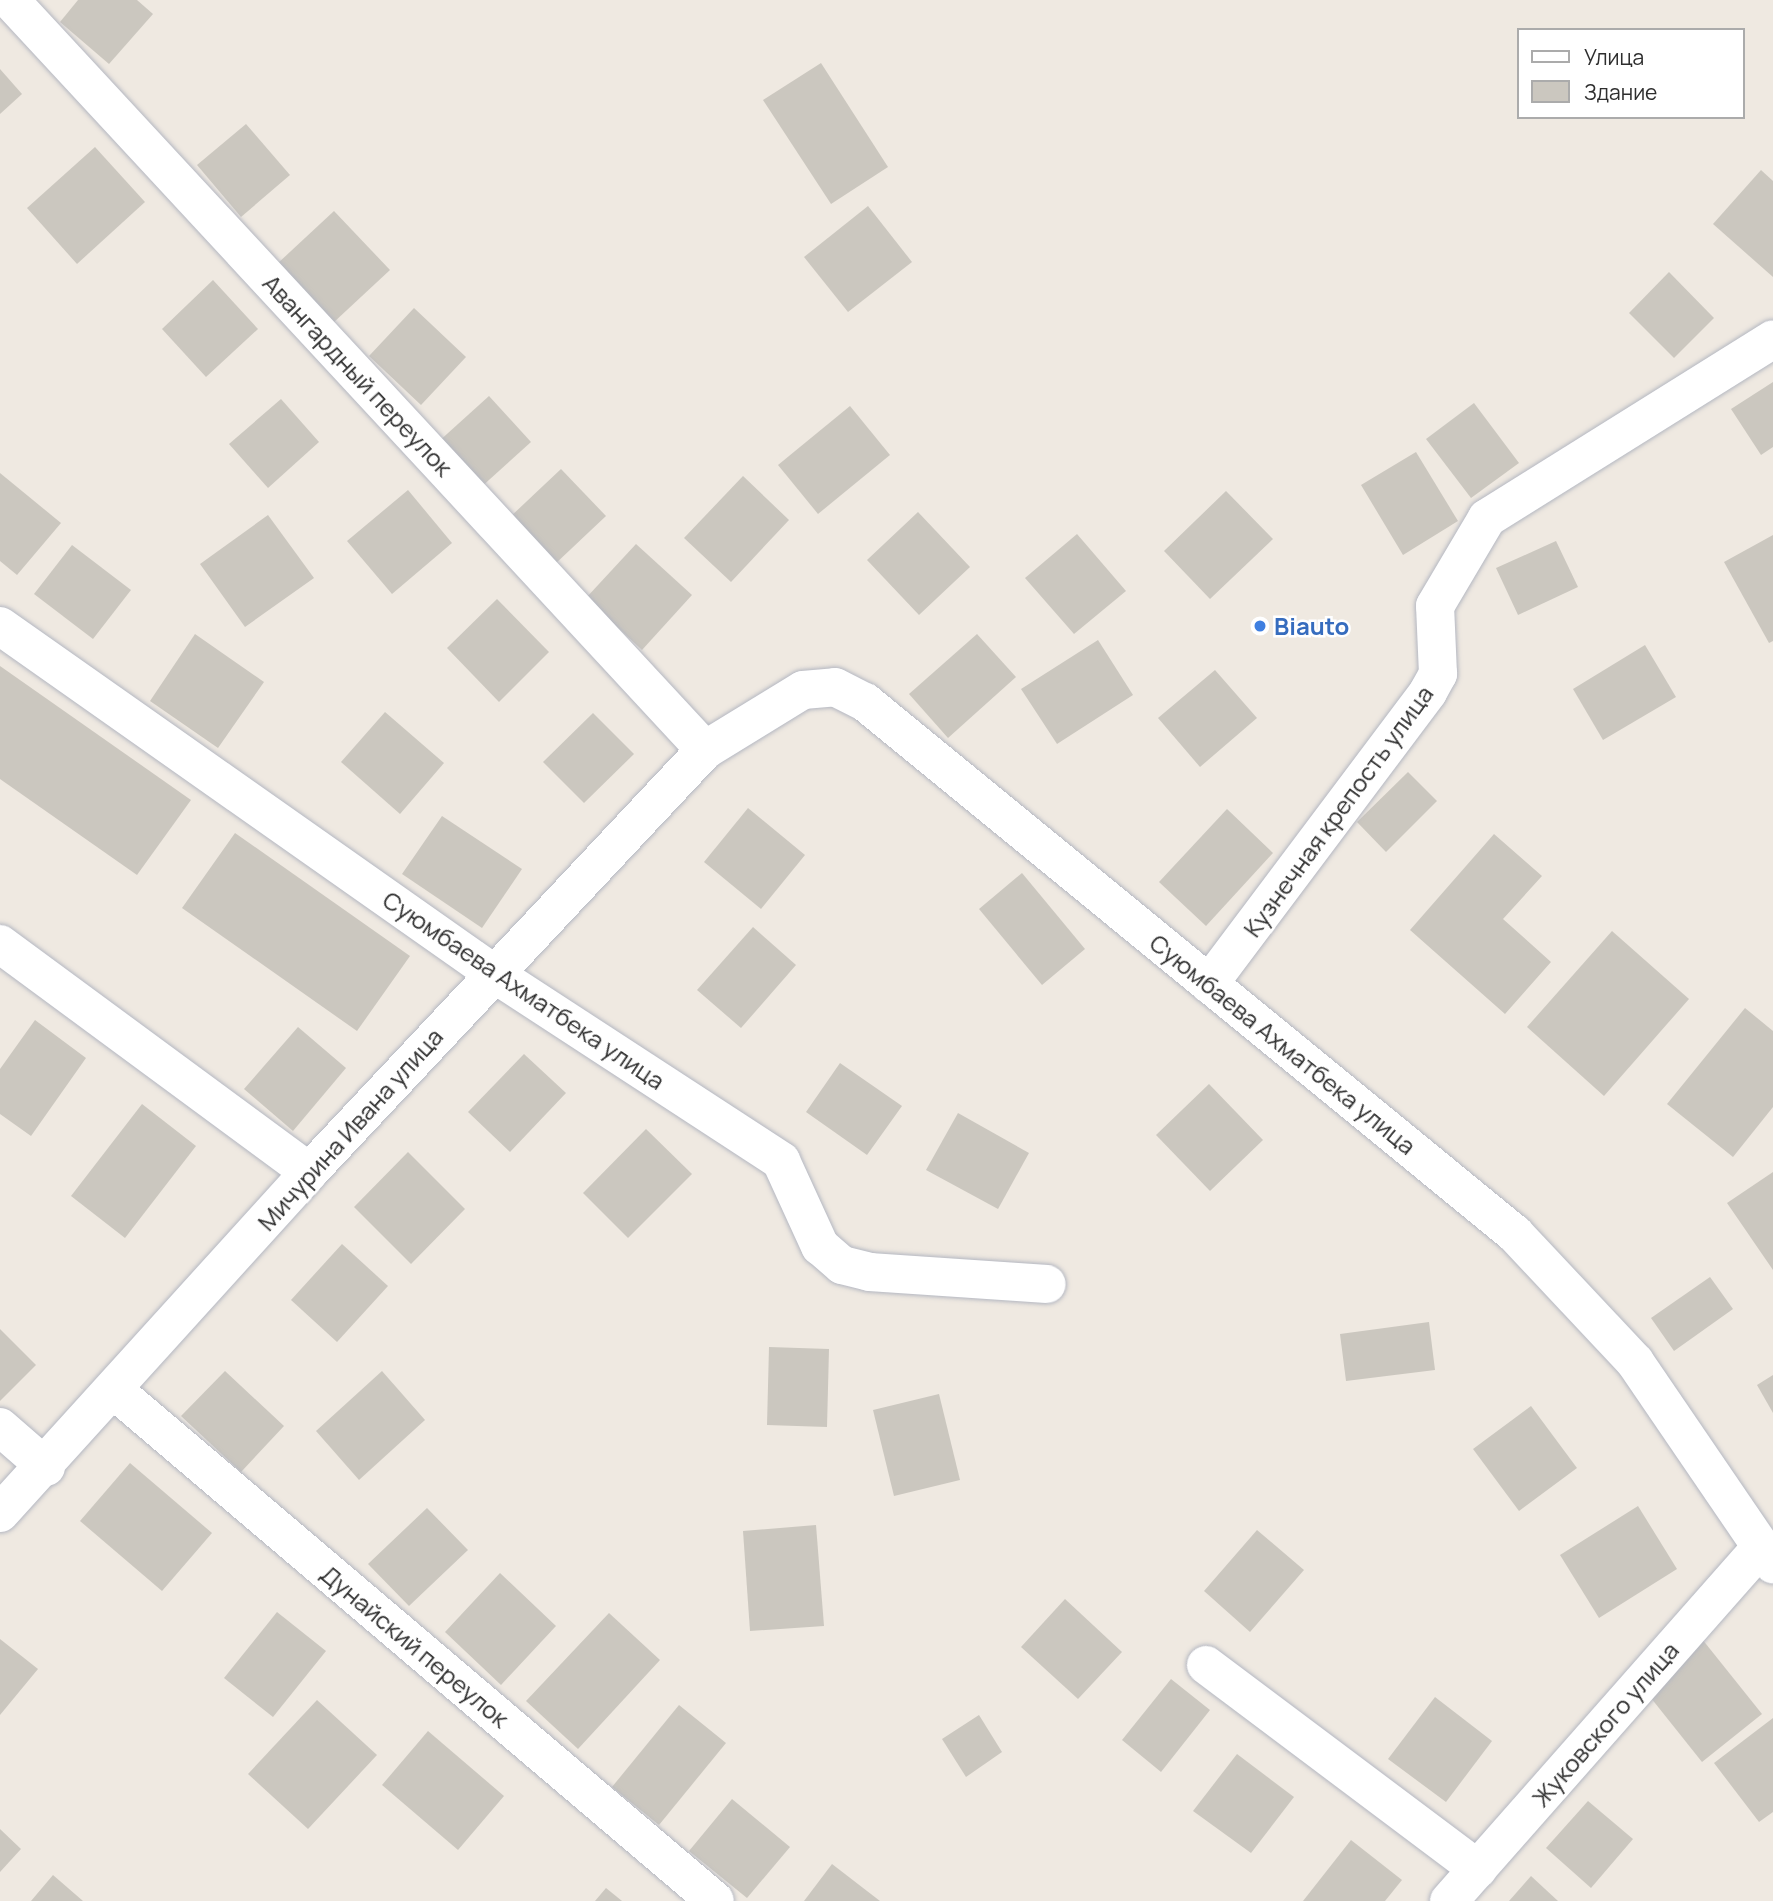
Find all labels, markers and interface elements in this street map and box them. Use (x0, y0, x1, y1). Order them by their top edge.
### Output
legend (1518, 28, 1745, 119)
text: Улица (1584, 43, 1644, 71)
text: Здание (1584, 78, 1657, 106)
street label: Авангардный переулок (257, 268, 459, 482)
place label: Biauto (1274, 612, 1349, 640)
marker: Biauto (1252, 618, 1268, 634)
street label: Кузнечная крепость улица (1237, 680, 1439, 942)
street label: Суюмбаева Ахматбека улица (378, 885, 670, 1095)
street label: Суюмбаева Ахматбека улица (1144, 928, 1422, 1160)
street label: Мичурина Ивана улица (251, 1022, 449, 1236)
street label: Дунайский переулок (315, 1559, 515, 1733)
street label: Жуковского улица (1526, 1636, 1684, 1812)

